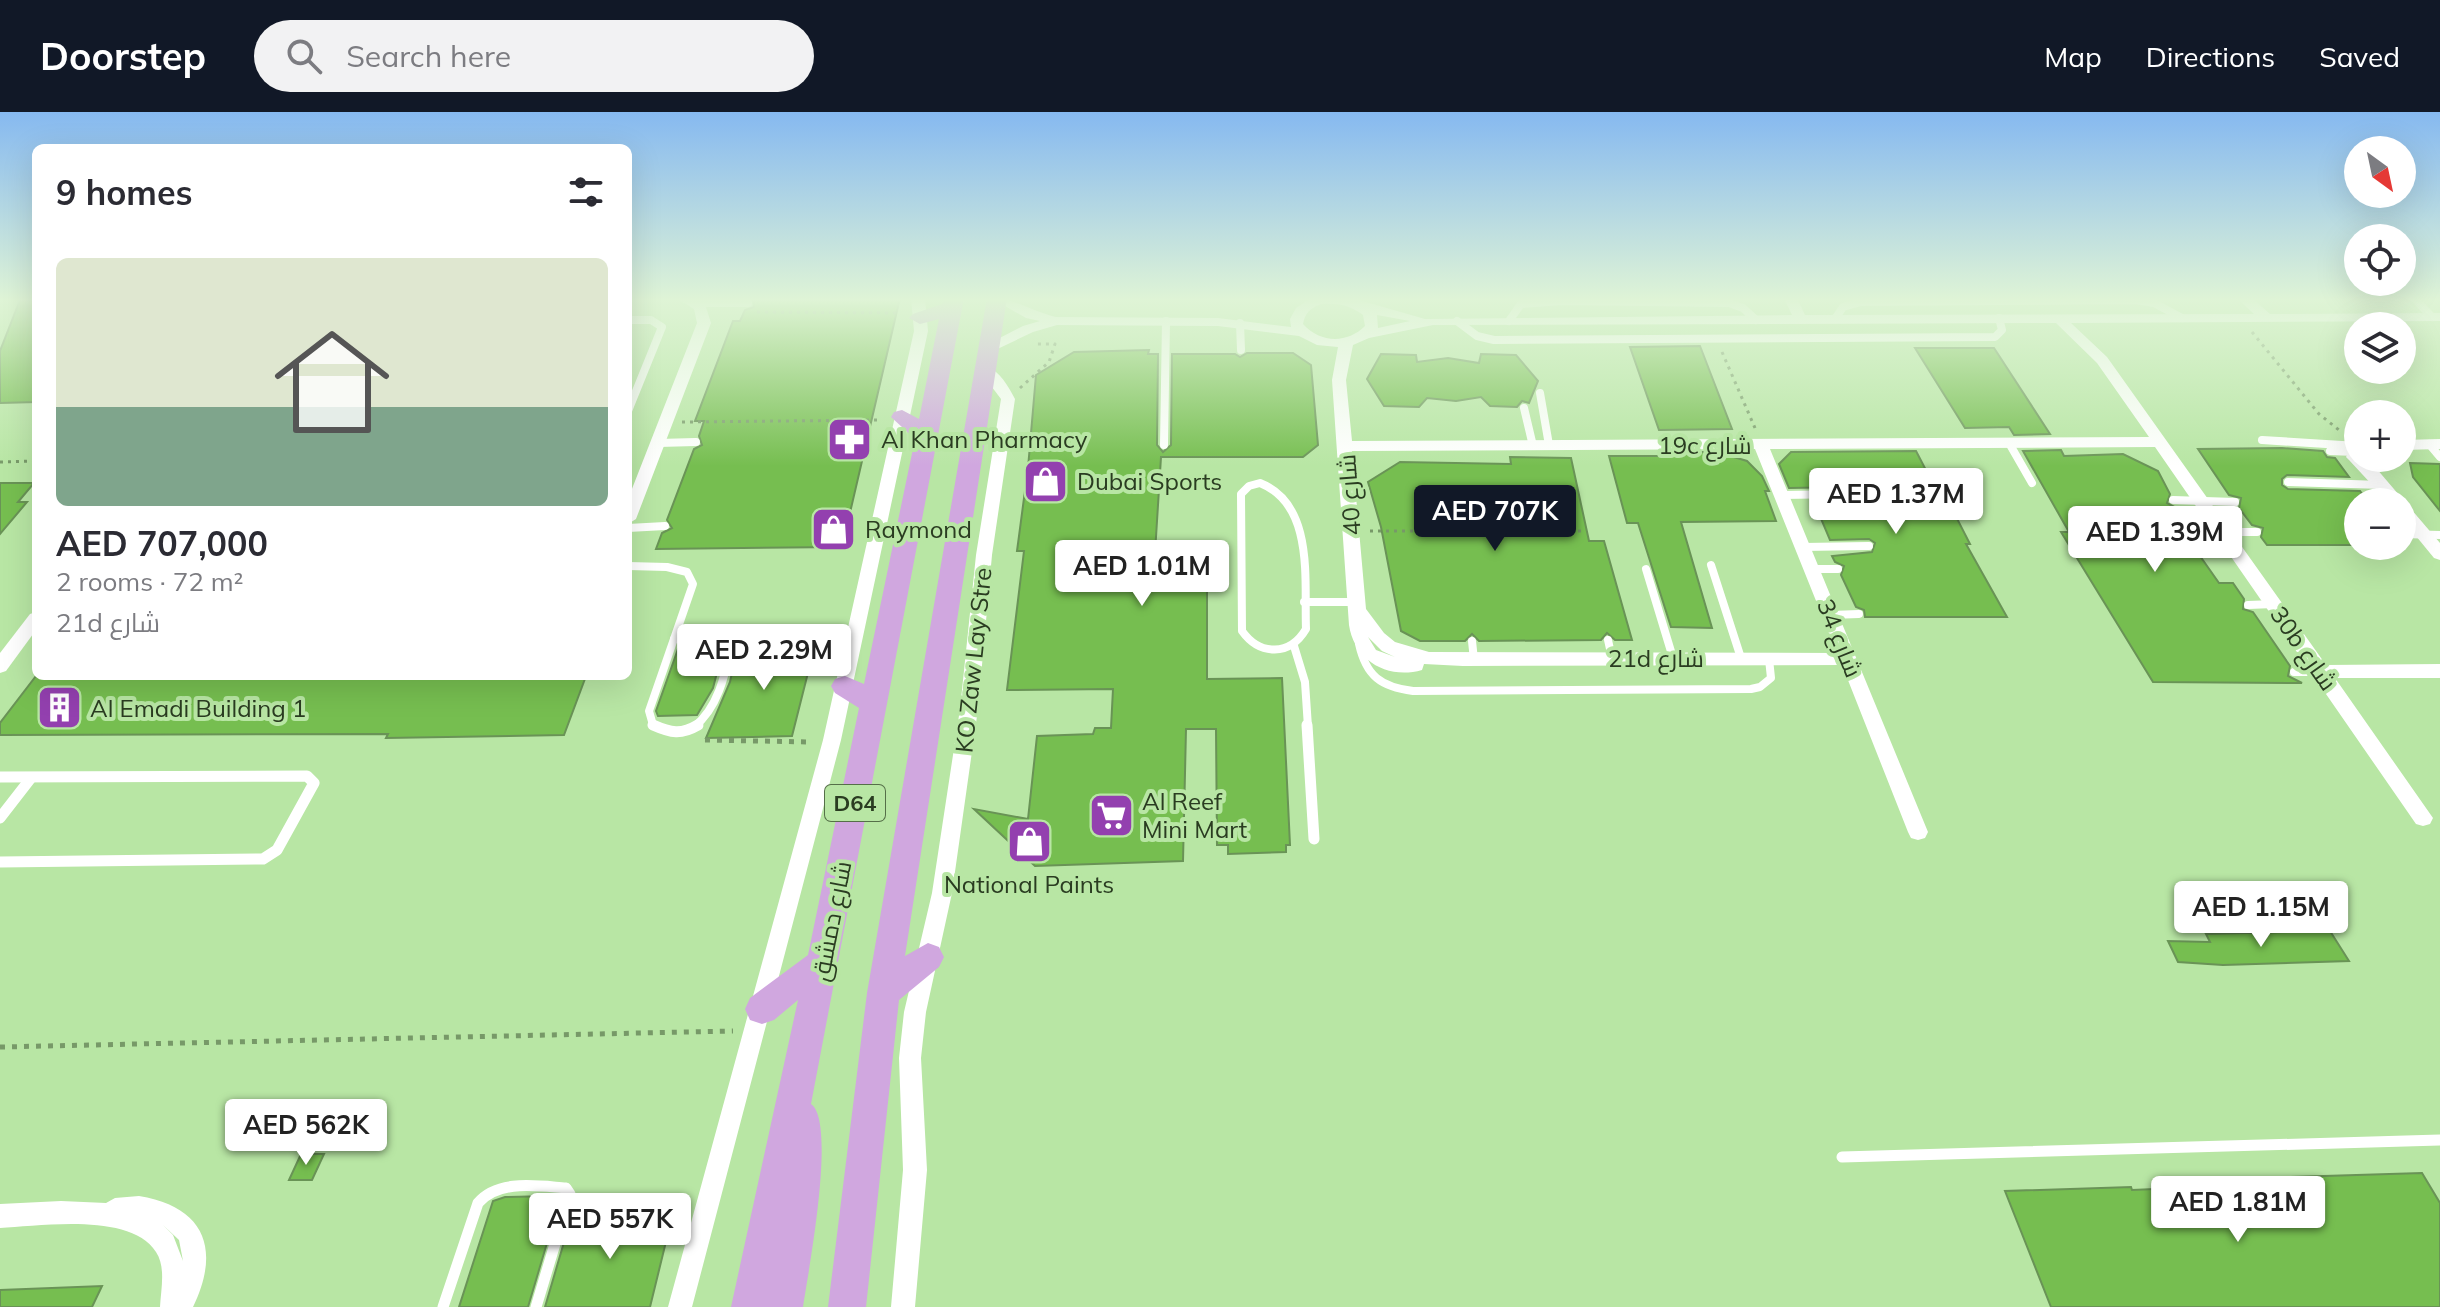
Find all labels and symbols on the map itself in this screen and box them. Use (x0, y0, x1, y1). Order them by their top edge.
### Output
north arrow (2344, 136, 2416, 208)
pharmacy icon: Al Khan Pharmacy (826, 415, 874, 463)
place label: Al Khan Pharmacy (881, 424, 1088, 454)
street label: 19c شارع (1658, 430, 1752, 462)
street label: شارع 40 (1331, 453, 1369, 537)
shop icon: Dubai Sports (1022, 457, 1070, 505)
place label: Dubai Sports (1077, 466, 1222, 496)
pin: AED 1.37M (1804, 468, 1988, 536)
pin: AED 707K (1412, 485, 1578, 553)
shop icon: Raymond (810, 505, 858, 553)
pin: AED 1.39M (2063, 506, 2247, 574)
place label: Raymond (865, 514, 972, 544)
pin: AED 1.01M (1050, 540, 1234, 608)
street label: KO Zaw Lay Stre (948, 566, 998, 754)
street label: شارع 34 (1809, 595, 1869, 682)
street label: 30b شارع (2263, 600, 2344, 697)
pin: AED 2.29M (672, 624, 856, 692)
street label: 21d شارع (1608, 643, 1704, 675)
building icon: Al Emadi Building 1 (35, 684, 83, 732)
place label: Al Emadi Building 1 (90, 693, 306, 723)
road number: D64 (825, 785, 885, 821)
place label: Al Reef Mini Mart (1142, 786, 1247, 844)
supermarket icon: Al Reef Mini Mart (1087, 791, 1135, 839)
shop icon: National Paints (1005, 818, 1053, 866)
street label: شارع دمشق (805, 858, 859, 984)
place label: National Paints (944, 869, 1114, 899)
pin: AED 1.15M (2169, 881, 2353, 949)
pin: AED 562K (223, 1099, 389, 1167)
pin: AED 1.81M (2146, 1176, 2330, 1244)
pin: AED 557K (527, 1193, 693, 1261)

